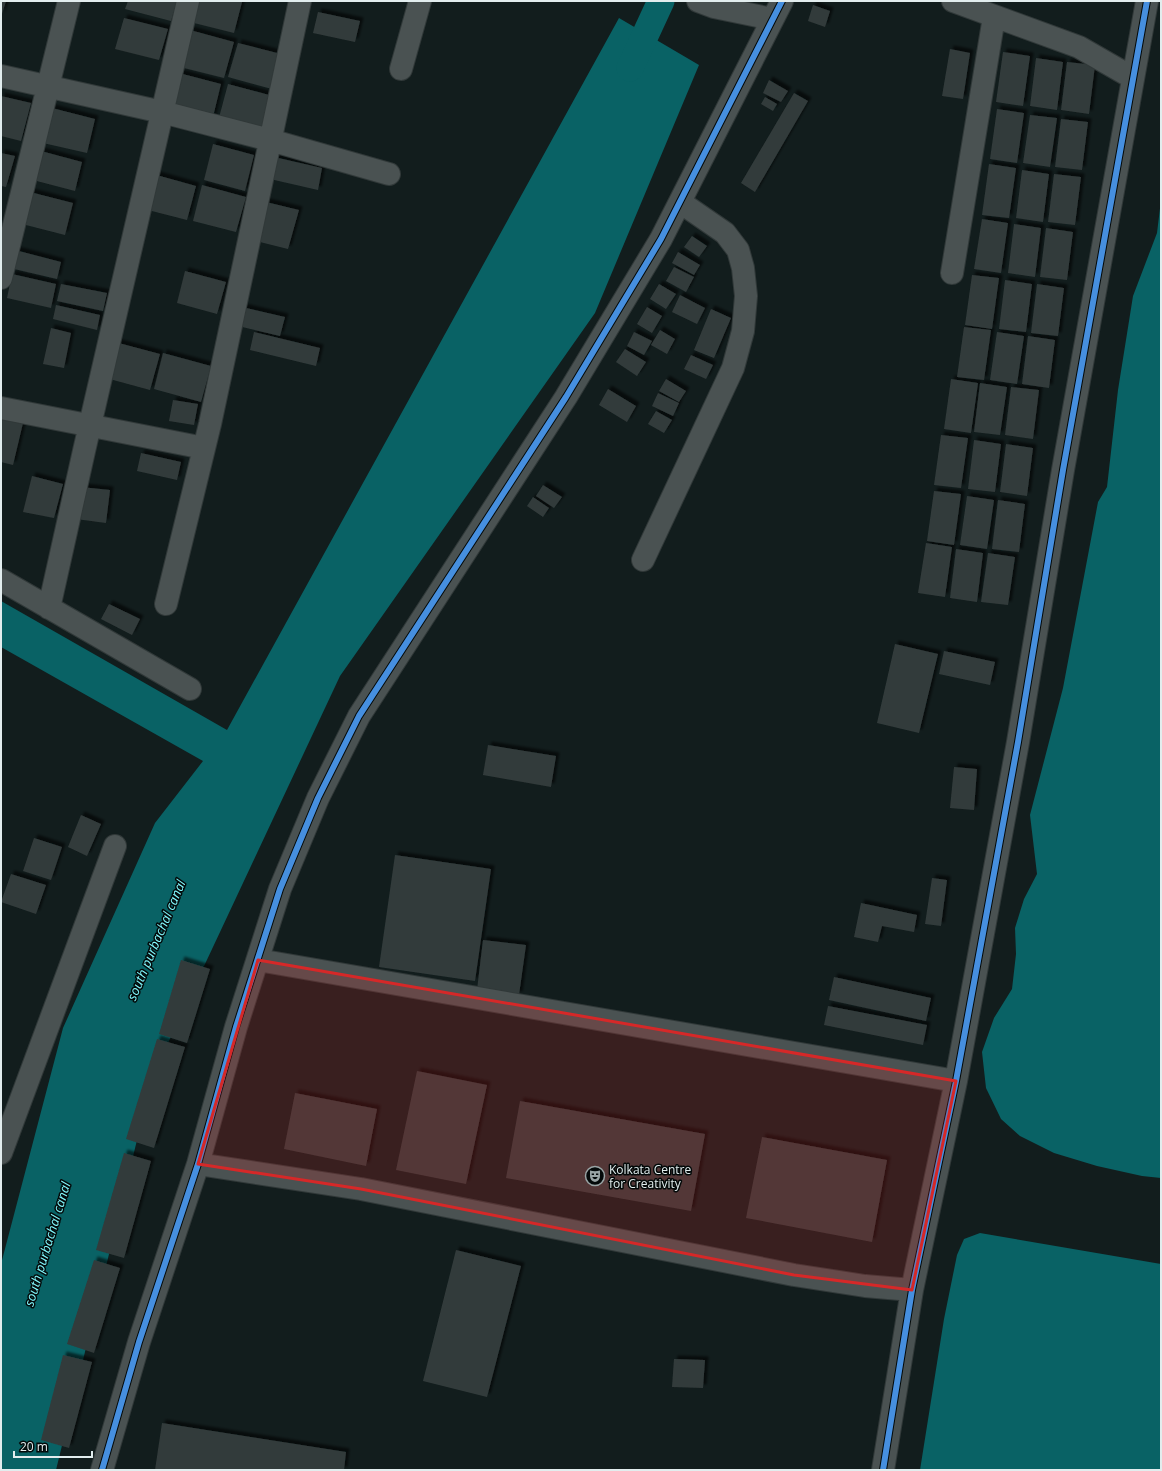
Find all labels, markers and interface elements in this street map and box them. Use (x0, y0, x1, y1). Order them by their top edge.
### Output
water label: south purbachal canal (122, 876, 190, 1003)
place label: Kolkata Centre for Creativity (609, 1161, 691, 1192)
theatre icon: Kolkata Centre for Creativity (584, 1165, 606, 1187)
water label: south purbachal canal (19, 1179, 75, 1308)
scale bar (14, 1433, 92, 1459)
text: 20 m (20, 1438, 48, 1455)

